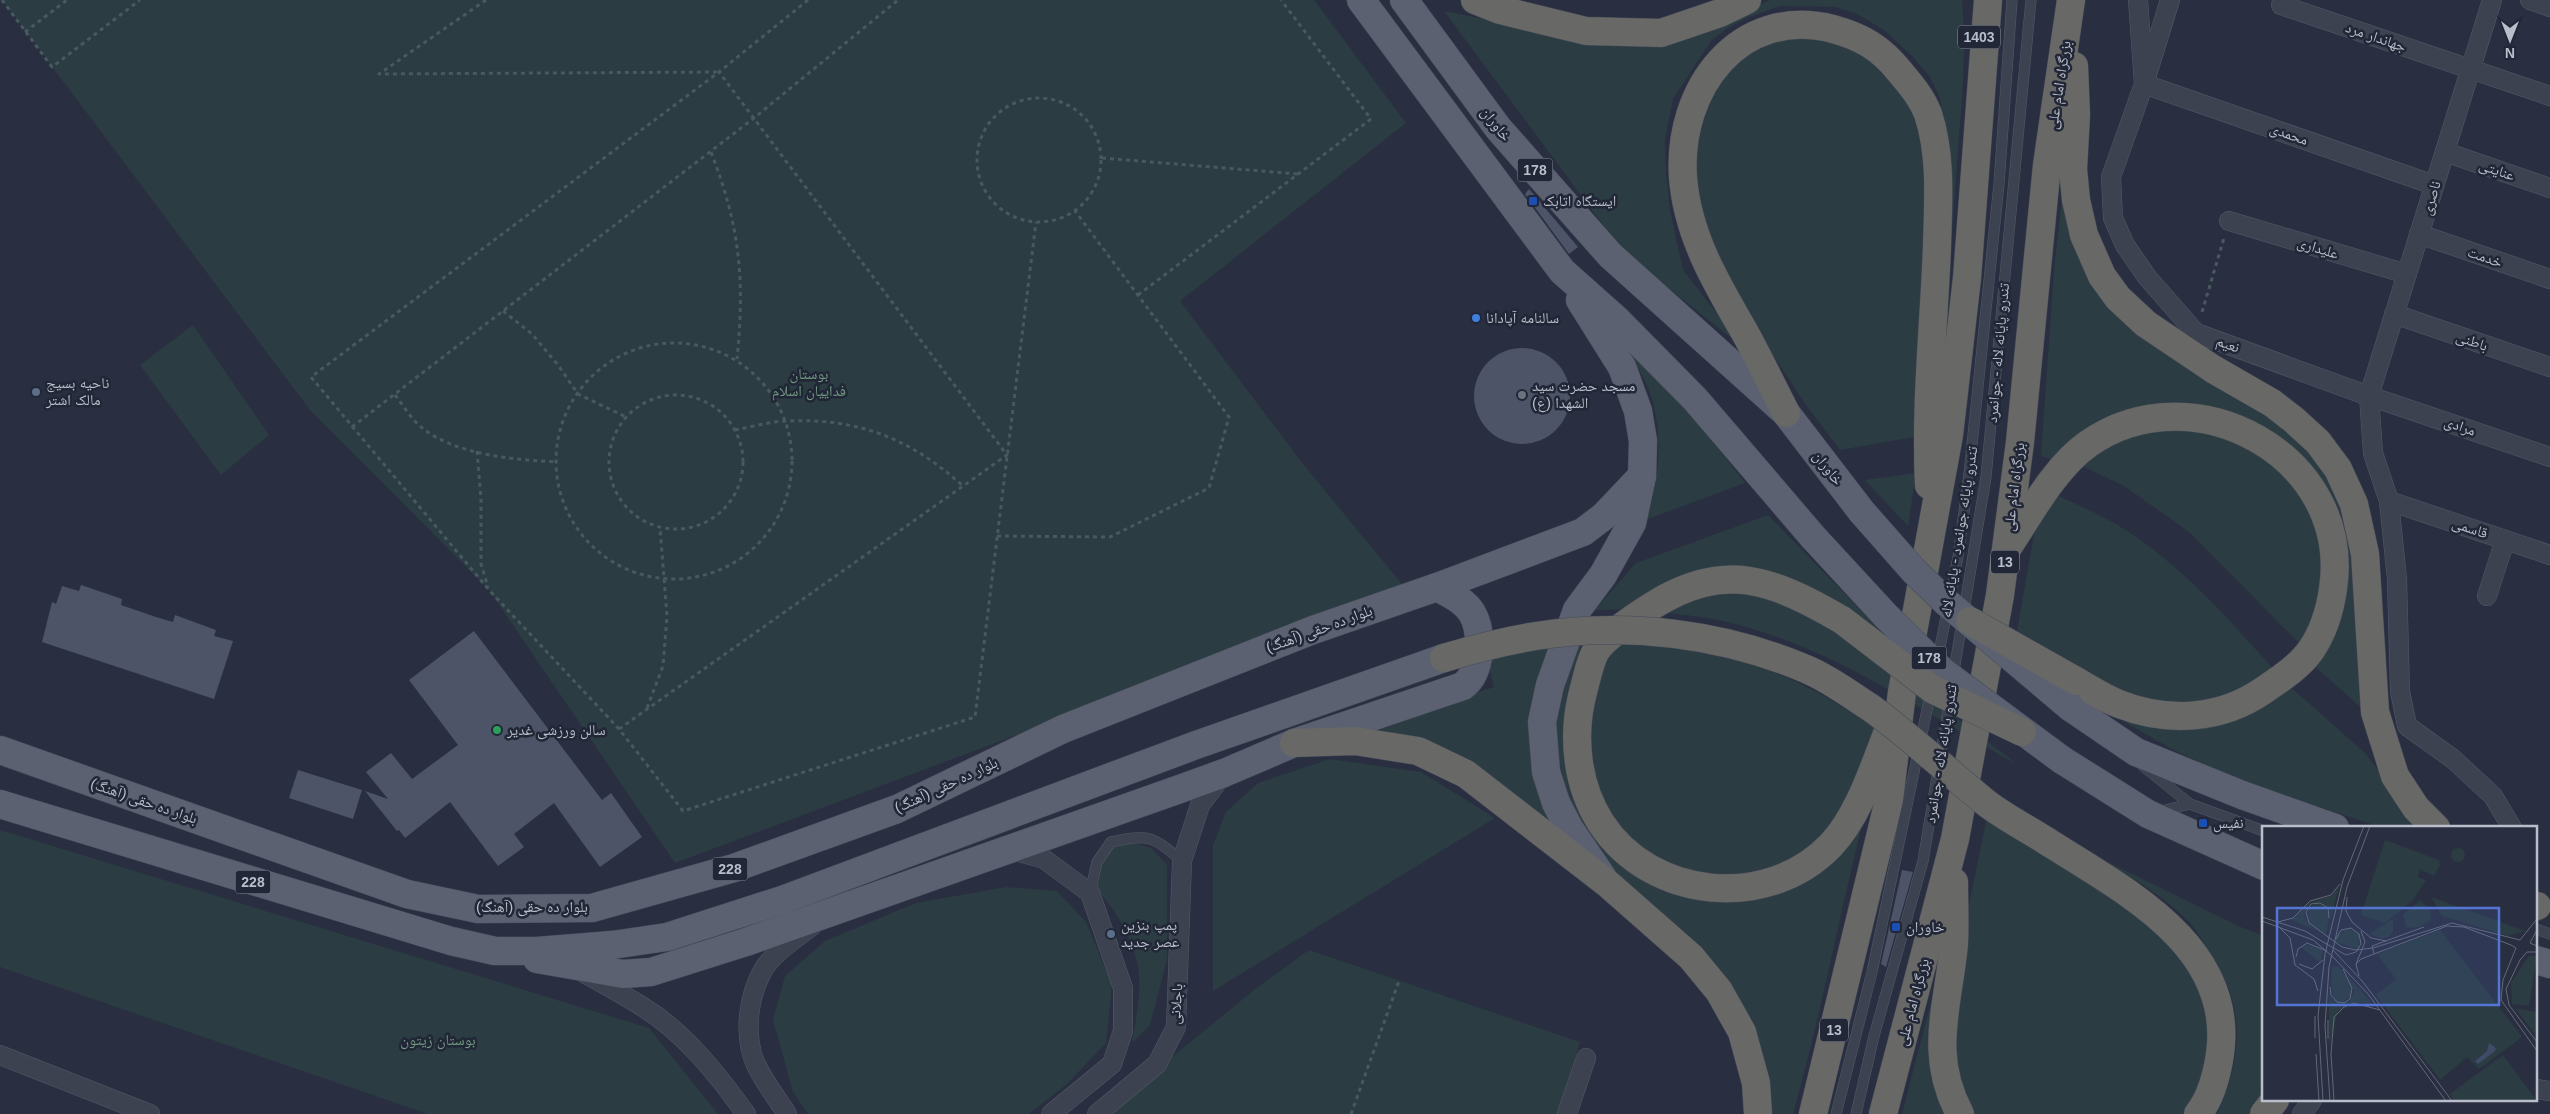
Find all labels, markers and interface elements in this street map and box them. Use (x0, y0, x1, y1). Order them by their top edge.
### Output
north arrow (2485, 15, 2535, 65)
street label: جهاندار مرد (2343, 18, 2409, 56)
road number: 1403 (1958, 26, 2000, 48)
street label: بزرگراه امام علی (2043, 39, 2076, 131)
text: N (2505, 45, 2515, 61)
street label: خاوران (1476, 103, 1515, 146)
street label: محمدی (2267, 119, 2311, 150)
street label: عنایتی (2476, 156, 2518, 186)
road number: 178 (1518, 158, 1552, 182)
street label: ناصری (2417, 179, 2446, 218)
place label: ایستگاه اتابک (1543, 192, 1616, 209)
marker: ایستگاه اتابک (1527, 195, 1539, 207)
street label: علیداری (2295, 233, 2341, 264)
street label: خدمت (2465, 243, 2505, 271)
street label: تندرو پایانه لاله - جوانمرد (1983, 282, 2013, 424)
place label: سالنامه آپادانا (1486, 309, 1559, 327)
marker: سالنامه آپادانا (1470, 312, 1482, 324)
street label: باطنی (2453, 327, 2490, 356)
street label: نعیم (2213, 331, 2242, 357)
park label: بوستان فداییان اسلام (772, 365, 846, 401)
place label: ناحیه بسیج مالک اشتر (45, 374, 109, 409)
place label: مسجد حضرت سید الشهدا (ع) (1532, 377, 1636, 413)
marker: ناحیه بسیج مالک اشتر (30, 386, 42, 398)
marker: مسجد حضرت سید الشهدا (ع) (1516, 389, 1528, 401)
street label: مرادی (2442, 412, 2478, 441)
street label: بزرگراه امام علی (2000, 442, 2029, 533)
street label: تندرو پایانه جوانمرد - پایانه لاله (1937, 444, 1982, 619)
street label: خاوران (1808, 447, 1847, 490)
street label: قاسمی (2450, 514, 2490, 543)
road number: 13 (1991, 550, 2019, 574)
street label: بلوار ده حقی (آهنگ) (1263, 601, 1375, 658)
road number: 178 (1912, 646, 1946, 670)
street label: تندرو پایانه لاله - جوانمرد (1921, 683, 1961, 825)
place label: سالن ورزشی غدیر (506, 721, 606, 740)
marker: سالن ورزشی غدیر (491, 724, 503, 736)
street label: بلوار ده حقی (آهنگ) (891, 753, 1001, 818)
street label: بلوار ده حقی (آهنگ) (88, 774, 200, 829)
place label: نفیس (2213, 814, 2244, 833)
marker: نفیس (2197, 817, 2209, 829)
inset map (2262, 826, 2538, 1102)
road number: 228 (712, 858, 748, 881)
road number: 228 (236, 870, 270, 894)
street label: بلوار ده حقی (آهنگ) (476, 898, 588, 917)
place label: پمپ بنزین عصر جدید (1121, 916, 1180, 951)
place label: خاوران (1906, 918, 1945, 937)
marker: خاوران (1890, 921, 1902, 933)
marker: پمپ بنزین عصر جدید (1105, 928, 1117, 940)
street label: بزرگراه امام علی (1893, 956, 1934, 1048)
street label: باجلانی (1166, 983, 1187, 1025)
road number: 13 (1820, 1018, 1848, 1042)
park label: بوستان زیتون (400, 1031, 476, 1050)

